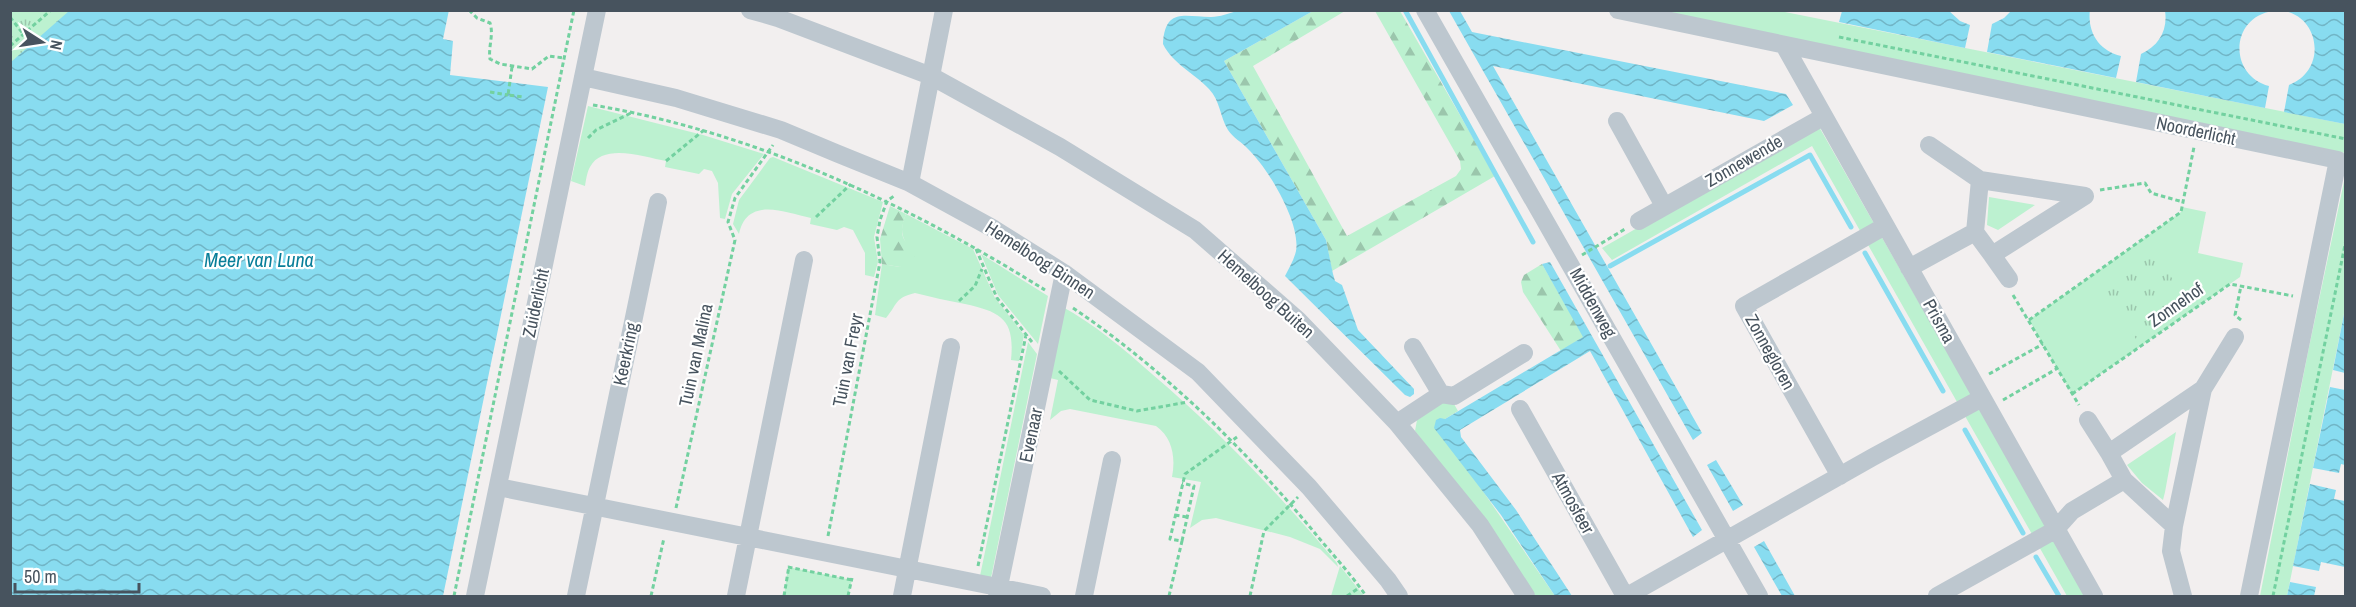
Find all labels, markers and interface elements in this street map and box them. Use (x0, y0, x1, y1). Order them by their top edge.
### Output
north arrow (12, 12, 72, 72)
text: N (45, 38, 68, 52)
street label: Noorderlicht (2154, 110, 2238, 151)
street label: Zonnewende (1701, 128, 1787, 193)
street label: Hemelboog Binnen (980, 215, 1100, 304)
street label: Hemelboog Buiten (1213, 243, 1320, 344)
water label: Meer van Luna (204, 246, 314, 273)
street label: Middenweg (1564, 263, 1623, 343)
street label: Zuiderlicht (516, 266, 555, 340)
street label: Zonnehof (2143, 276, 2209, 333)
street label: Prisma (1917, 294, 1962, 347)
street label: Tuin van Malina (672, 301, 719, 409)
street label: Zonnegloren (1739, 309, 1801, 394)
street label: Tuin van Freyr (826, 311, 869, 409)
street label: Keerkring (607, 319, 645, 388)
street label: Evenaar (1013, 405, 1048, 464)
street label: Atmosfeer (1546, 466, 1601, 538)
scale bar (15, 556, 140, 594)
text: 50 m (24, 564, 57, 589)

